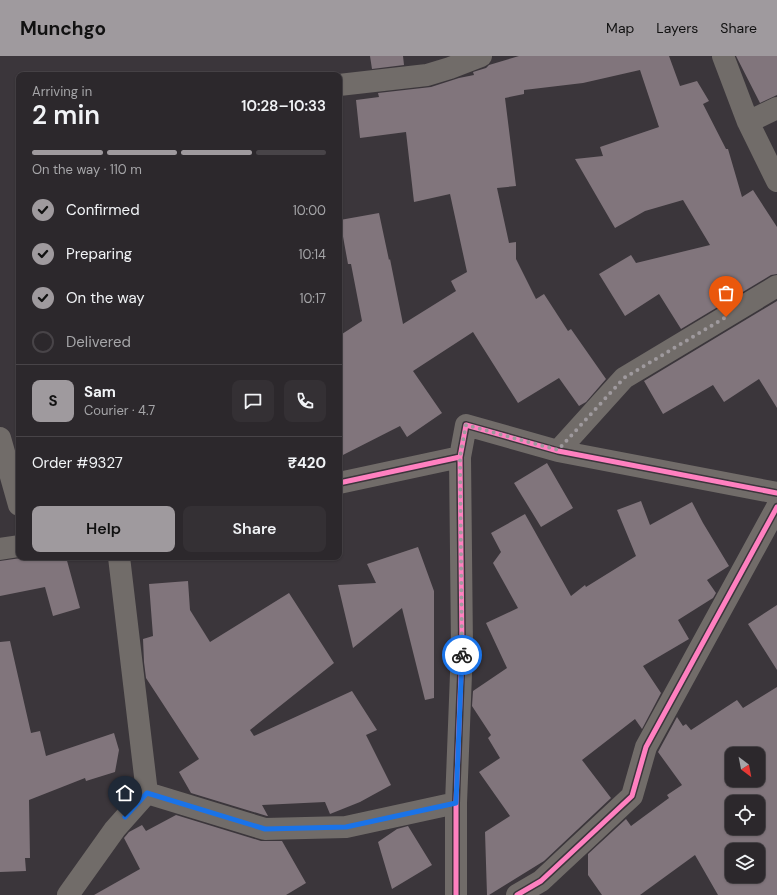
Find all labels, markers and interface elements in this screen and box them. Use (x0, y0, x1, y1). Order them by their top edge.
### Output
text: Munchgo (20, 16, 106, 41)
text: Map (606, 19, 634, 37)
text: Layers (656, 19, 698, 37)
text: Share (720, 19, 757, 37)
text: Arriving in (32, 83, 92, 100)
text: 10:28–10:33 (241, 96, 326, 116)
text: 2 min (32, 98, 100, 132)
text: On the way · 110 m (32, 161, 142, 178)
icon: check (32, 199, 54, 221)
text: Confirmed (66, 200, 140, 220)
text: 10:00 (293, 202, 326, 219)
icon: check (32, 243, 54, 265)
text: Preparing (66, 244, 132, 264)
text: 10:14 (298, 246, 326, 263)
pin (709, 276, 743, 317)
icon: bag (715, 282, 737, 304)
icon: check (32, 287, 54, 309)
text: On the way (66, 288, 145, 308)
text: 10:17 (299, 290, 326, 307)
text: Delivered (66, 332, 131, 352)
button: chat (232, 380, 274, 422)
button: phone (284, 380, 326, 422)
text: Sam (84, 382, 116, 402)
text: S (48, 391, 58, 411)
text: Courier · 4.7 (84, 402, 155, 419)
text: Order #9327 (32, 453, 123, 473)
text: ₹420 (288, 453, 326, 473)
button: Help (32, 506, 175, 552)
button: Share (183, 506, 326, 552)
courier (442, 635, 482, 675)
icon: bike (451, 644, 473, 666)
north arrow (725, 747, 765, 787)
map controls (725, 747, 765, 883)
pin (108, 776, 142, 817)
icon: home (114, 782, 136, 804)
button: locate (725, 795, 765, 835)
button: layers (725, 843, 765, 883)

